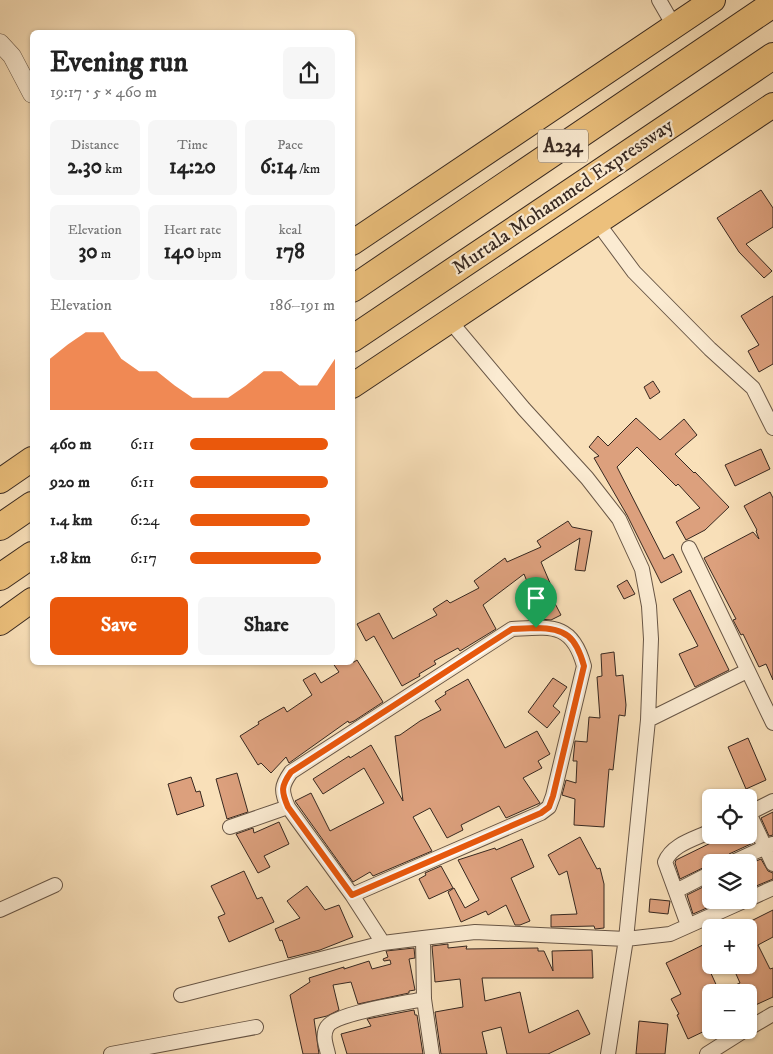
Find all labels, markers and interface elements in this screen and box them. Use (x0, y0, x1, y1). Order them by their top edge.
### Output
text: Evening run (50, 45, 188, 80)
button: share (283, 47, 335, 99)
text: 19:17 · 5 × 460 m (50, 82, 157, 102)
street label: Murtala Mohammed Expressway (448, 113, 679, 281)
road number: A234 (538, 130, 588, 162)
text: Distance (71, 136, 119, 154)
text: Time (177, 136, 208, 154)
text: Pace (277, 136, 303, 154)
text: 2.30 (67, 154, 102, 180)
text: 14:20 (169, 154, 216, 180)
text: 6:14 (260, 154, 296, 180)
text: km (102, 160, 122, 178)
text: /km (296, 160, 320, 178)
text: Elevation (68, 221, 122, 239)
text: Heart rate (164, 221, 221, 239)
text: kcal (279, 221, 302, 239)
text: 30 (78, 239, 98, 265)
text: 140 (163, 239, 194, 265)
text: 178 (276, 239, 305, 265)
text: m (98, 245, 111, 263)
text: bpm (194, 245, 222, 263)
text: Elevation (50, 295, 112, 315)
text: 186–191 m (269, 295, 335, 315)
text: 460 m (50, 434, 92, 454)
text: 6:11 (130, 434, 154, 454)
text: 920 m (50, 472, 90, 492)
text: 6:11 (130, 472, 154, 492)
text: 1.4 km (50, 510, 92, 530)
text: 6:24 (130, 510, 160, 530)
text: 1.8 km (50, 548, 91, 568)
text: 6:17 (130, 548, 157, 568)
pin (515, 577, 557, 628)
icon: arrive (522, 584, 550, 612)
button: Save (50, 597, 188, 655)
button: Share (198, 597, 335, 655)
map controls (702, 789, 757, 1039)
button: locate (702, 789, 757, 844)
button: layers (702, 854, 757, 909)
button: + (702, 919, 757, 974)
button: − (702, 984, 757, 1039)

